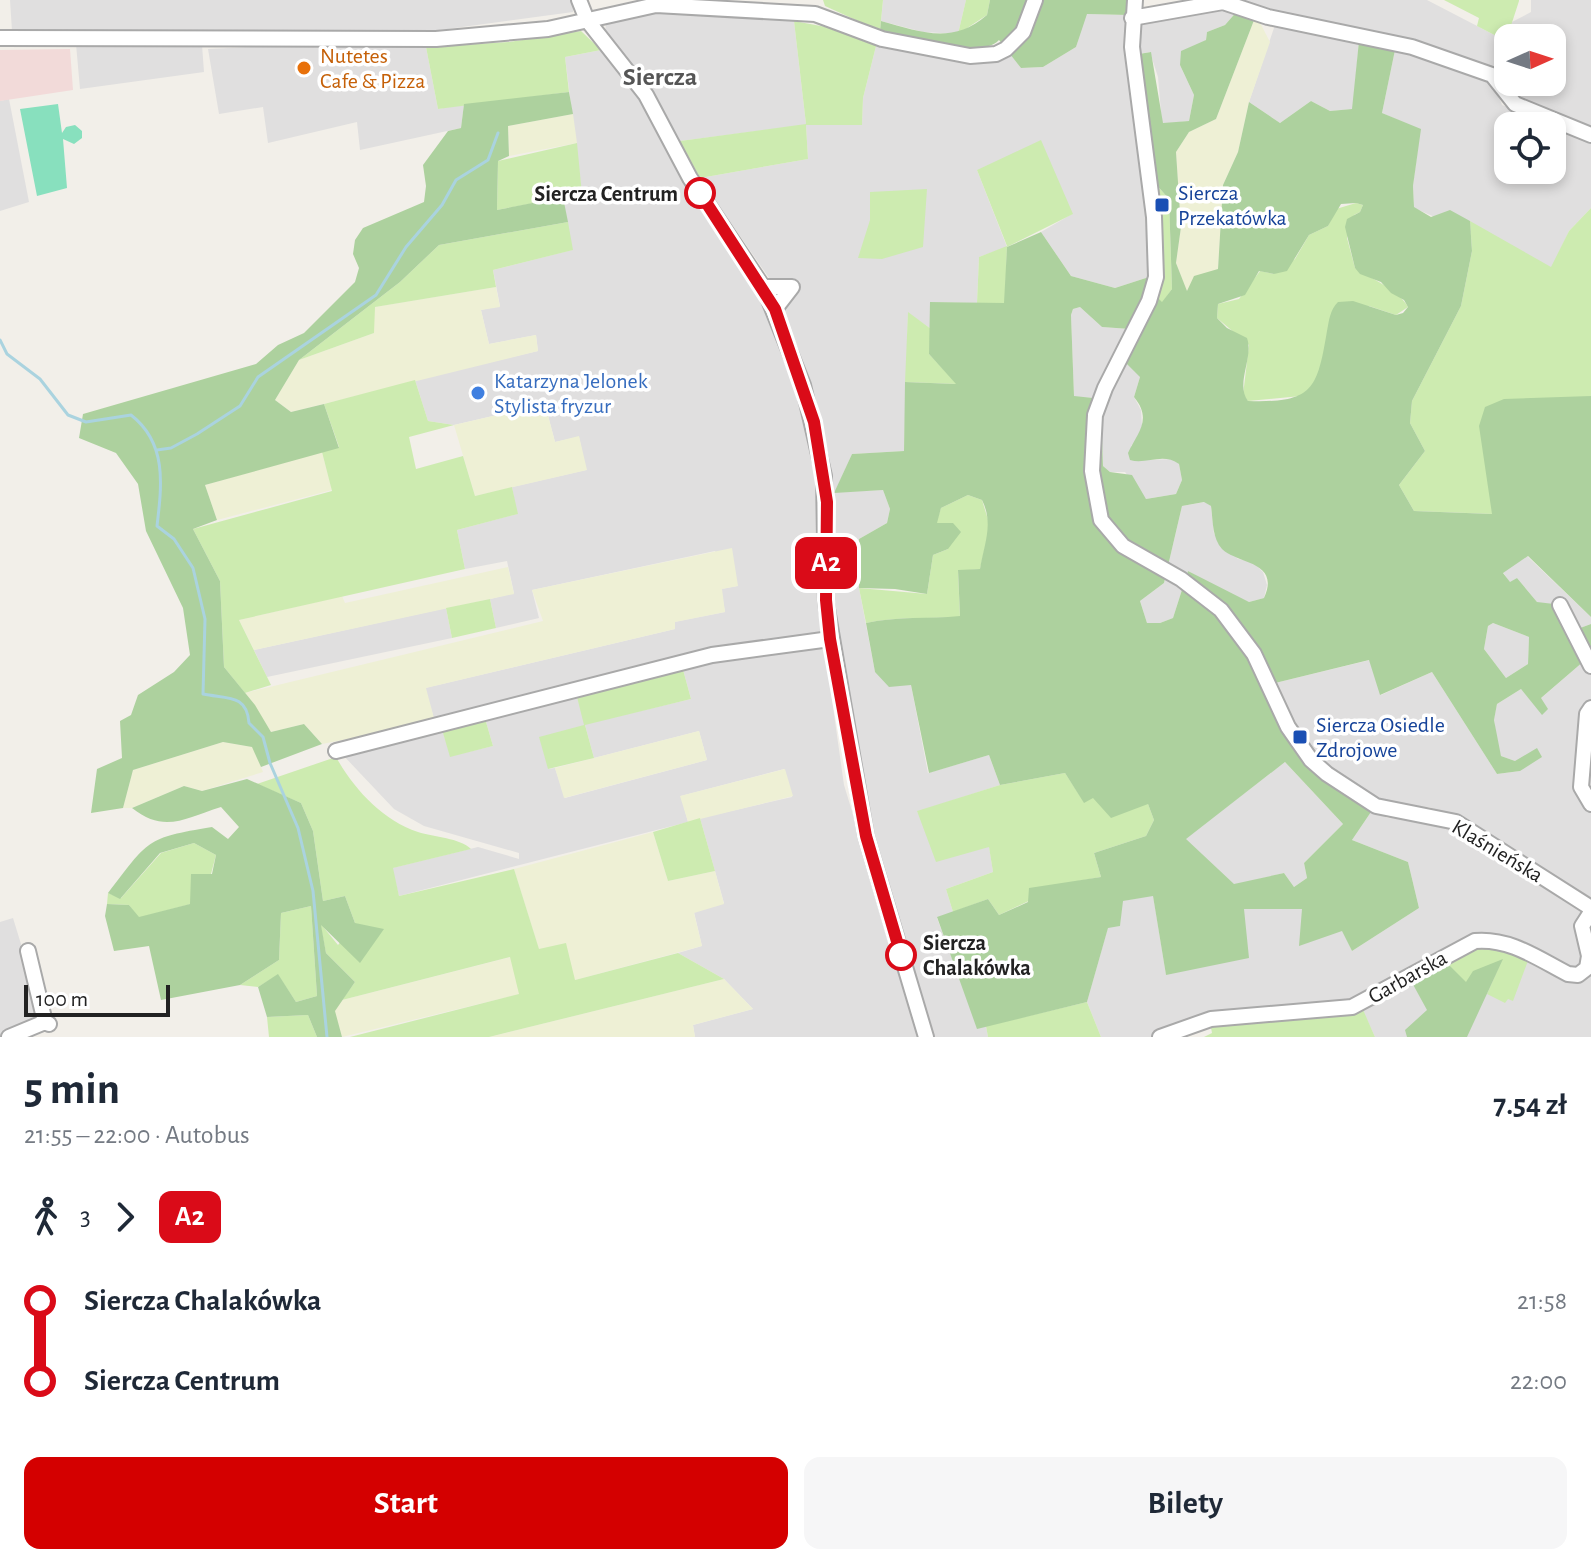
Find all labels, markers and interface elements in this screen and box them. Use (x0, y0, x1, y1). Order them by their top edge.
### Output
north arrow (1494, 24, 1566, 96)
map controls (1494, 24, 1566, 184)
place label: Nutetes Cafe & Pizza (320, 45, 425, 92)
marker: Nutetes Cafe & Pizza (295, 59, 313, 77)
district label: Siercza (623, 64, 697, 90)
button: locate (1494, 112, 1566, 184)
marker: Siercza Centrum (685, 178, 715, 208)
place label: Siercza Przekatówka (1178, 182, 1287, 229)
place label: Siercza Centrum (534, 183, 678, 205)
marker: Siercza Przekatówka (1153, 196, 1171, 214)
place label: Katarzyna Jelonek Stylista fryzur (494, 370, 648, 417)
marker: Katarzyna Jelonek Stylista fryzur (469, 384, 487, 402)
line badge: A2 (790, 537, 862, 589)
text: A2 (811, 549, 841, 577)
place label: Siercza Osiedle Zdrojowe (1316, 714, 1445, 761)
marker: Siercza Osiedle Zdrojowe (1291, 728, 1309, 746)
street label: Klaśnieńska (1448, 815, 1547, 887)
place label: Siercza Chalakówka (923, 932, 1031, 979)
marker: Siercza Chalakówka (886, 940, 916, 970)
street label: Garbarska (1364, 946, 1451, 1007)
scale bar (24, 981, 170, 1017)
text: 100 m (36, 988, 88, 1010)
text: 5 min (24, 1068, 120, 1112)
text: 7.54 zł (1493, 1090, 1567, 1120)
text: 21:55 – 22:00 · Autobus (24, 1122, 250, 1148)
icon: walk (24, 1195, 68, 1239)
icon: forward (103, 1195, 147, 1239)
text: A2 (175, 1203, 205, 1231)
text: 3 (80, 1204, 91, 1230)
text: Siercza Chalakówka (84, 1286, 322, 1316)
text: 21:58 (1517, 1288, 1567, 1314)
text: Siercza Centrum (84, 1366, 280, 1396)
text: 22:00 (1510, 1368, 1567, 1394)
button: Start (24, 1457, 788, 1549)
button: Bilety (804, 1457, 1567, 1549)

